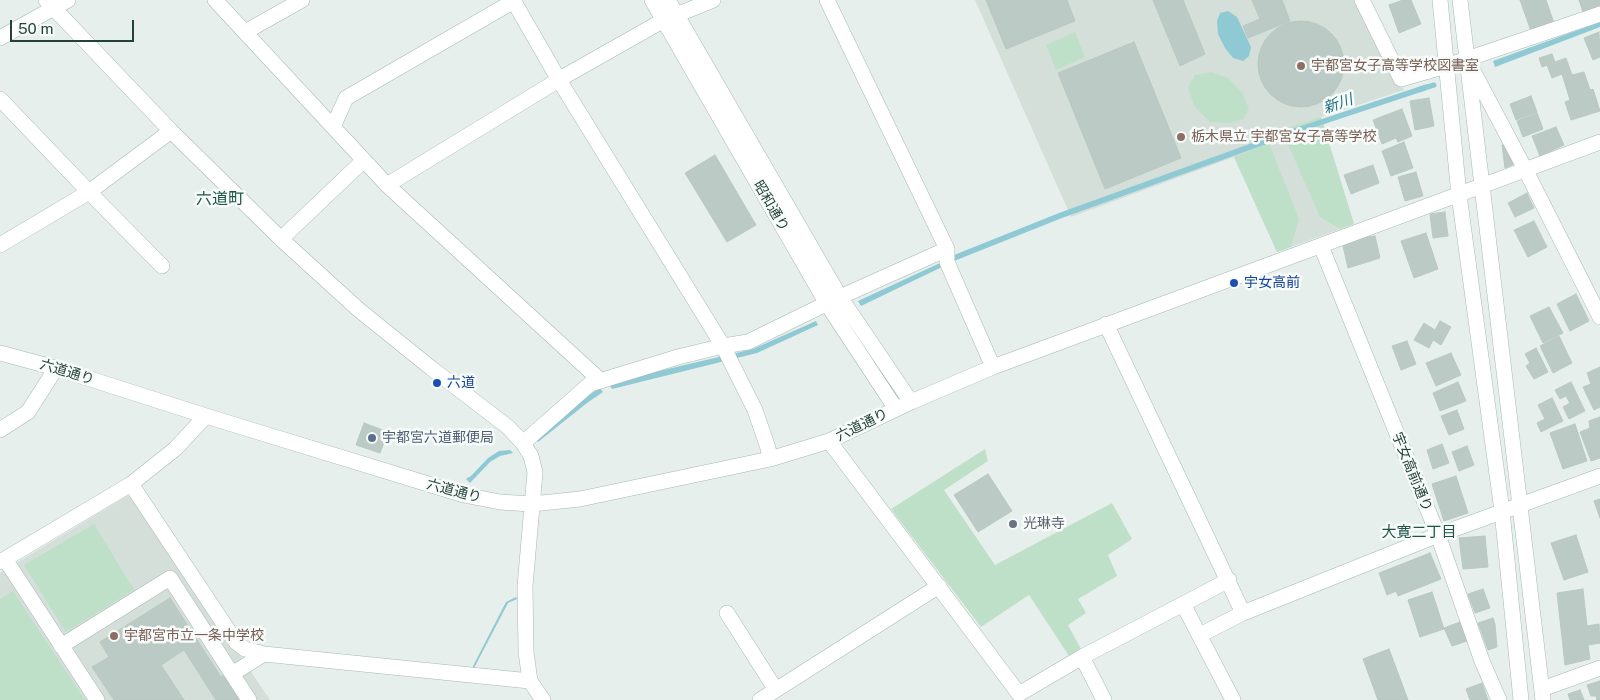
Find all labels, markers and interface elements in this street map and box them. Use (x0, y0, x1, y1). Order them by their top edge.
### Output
scale bar (12, 10, 136, 42)
text: 50 m (18, 20, 53, 37)
place label: 宇都宮女子高等学校図書室 (1311, 58, 1479, 74)
marker: 宇都宮女子高等学校図書室 (1295, 60, 1307, 72)
water label: 新川 (1321, 91, 1355, 117)
place label: 栃木県立 宇都宮女子高等学校 (1191, 129, 1376, 145)
marker: 栃木県立 宇都宮女子高等学校 (1175, 131, 1187, 143)
street label: 昭和通り (750, 178, 792, 234)
district label: 六道町 (196, 189, 244, 209)
place label: 宇女高前 (1244, 275, 1300, 291)
marker: 宇女高前 (1228, 277, 1240, 289)
street label: 六道通り (38, 356, 96, 388)
place label: 六道 (447, 375, 475, 391)
marker: 六道 (431, 377, 443, 389)
street label: 六道通り (833, 405, 891, 445)
place label: 宇都宮六道郵便局 (382, 430, 494, 446)
street label: 宇女高前通り (1388, 430, 1436, 514)
marker: 宇都宮六道郵便局 (366, 432, 378, 444)
street label: 六道通り (425, 476, 483, 506)
place label: 光琳寺 (1023, 516, 1065, 532)
marker: 光琳寺 (1007, 518, 1019, 530)
district label: 大寛二丁目 (1382, 523, 1456, 541)
place label: 宇都宮市立一条中学校 (124, 628, 264, 644)
marker: 宇都宮市立一条中学校 (108, 630, 120, 642)

